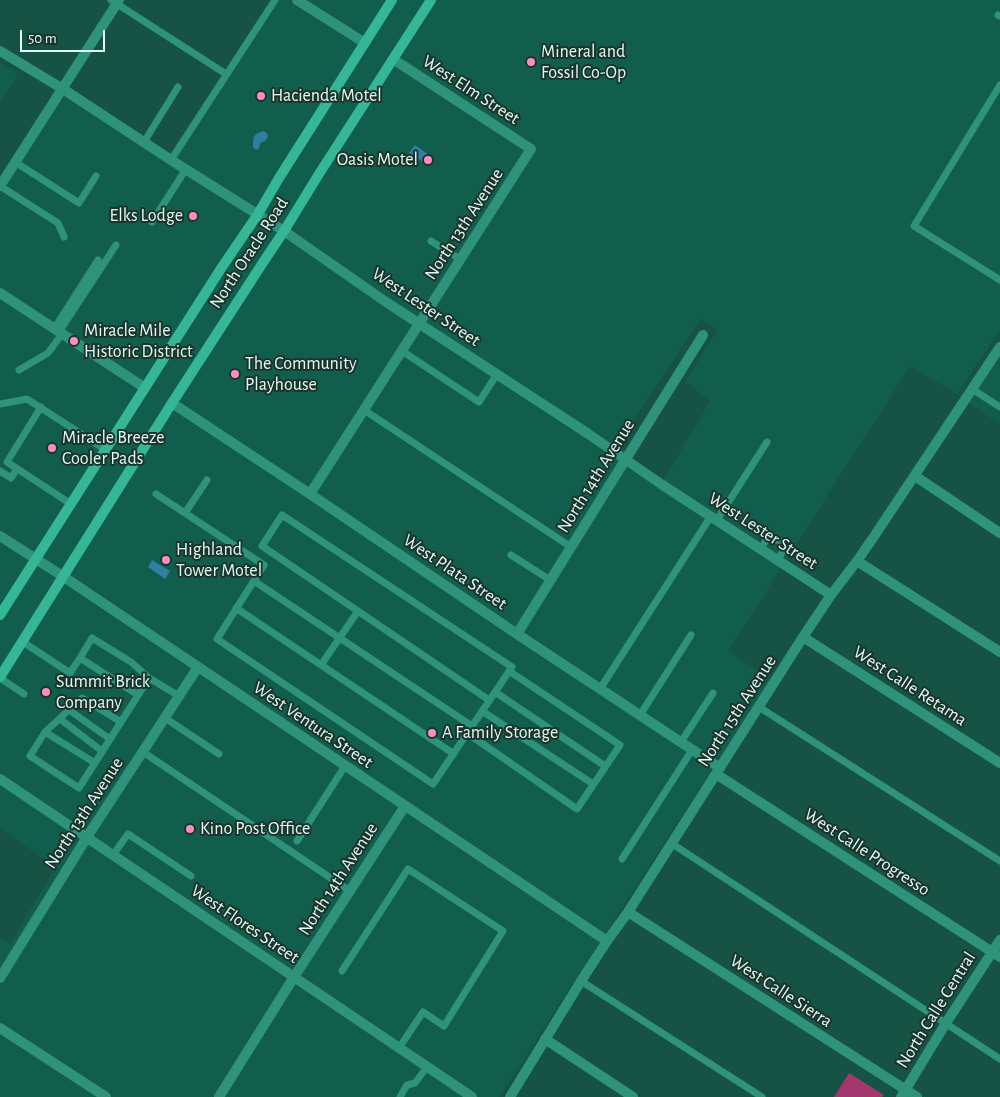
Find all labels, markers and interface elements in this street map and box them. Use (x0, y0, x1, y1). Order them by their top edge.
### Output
scale bar (22, 20, 108, 52)
text: 50 m (28, 31, 57, 46)
place label: Mineral and Fossil Co-Op (541, 41, 626, 84)
street label: West Elm Street (418, 50, 524, 130)
marker: Mineral and Fossil Co-Op (525, 56, 537, 68)
place label: Hacienda Motel (271, 85, 382, 107)
marker: Hacienda Motel (255, 90, 267, 102)
place label: Oasis Motel (337, 149, 418, 171)
marker: Oasis Motel (422, 154, 434, 166)
street label: North 13th Avenue (420, 164, 508, 284)
street label: North Oracle Road (205, 193, 293, 313)
place label: Elks Lodge (110, 205, 183, 227)
marker: Elks Lodge (187, 210, 199, 222)
street label: West Lester Street (368, 263, 484, 351)
place label: Miracle Mile Historic District (84, 320, 193, 362)
marker: Miracle Mile Historic District (68, 335, 80, 347)
place label: The Community Playhouse (245, 353, 357, 396)
marker: The Community Playhouse (229, 368, 241, 380)
street label: North 14th Avenue (552, 415, 640, 537)
place label: Miracle Breeze Cooler Pads (62, 427, 164, 469)
marker: Miracle Breeze Cooler Pads (46, 442, 58, 454)
street label: West Lester Street (704, 488, 822, 574)
street label: West Plata Street (399, 529, 511, 615)
place label: Highland Tower Motel (176, 539, 262, 582)
marker: Highland Tower Motel (160, 554, 172, 566)
street label: West Calle Retama (849, 641, 971, 731)
street label: North 15th Avenue (693, 651, 781, 771)
place label: Summit Brick Company (56, 671, 150, 714)
street label: West Ventura Street (249, 677, 377, 773)
marker: Summit Brick Company (40, 686, 52, 698)
place label: A Family Storage (442, 722, 558, 744)
marker: A Family Storage (426, 727, 438, 739)
street label: North 13th Avenue (40, 753, 128, 873)
street label: West Calle Progresso (800, 803, 934, 901)
place label: Kino Post Office (200, 818, 310, 840)
street label: North 14th Avenue (294, 819, 382, 939)
marker: Kino Post Office (184, 823, 196, 835)
street label: West Flores Street (187, 880, 303, 968)
street label: North Calle Central (892, 948, 980, 1072)
street label: West Calle Sierra (726, 950, 836, 1032)

